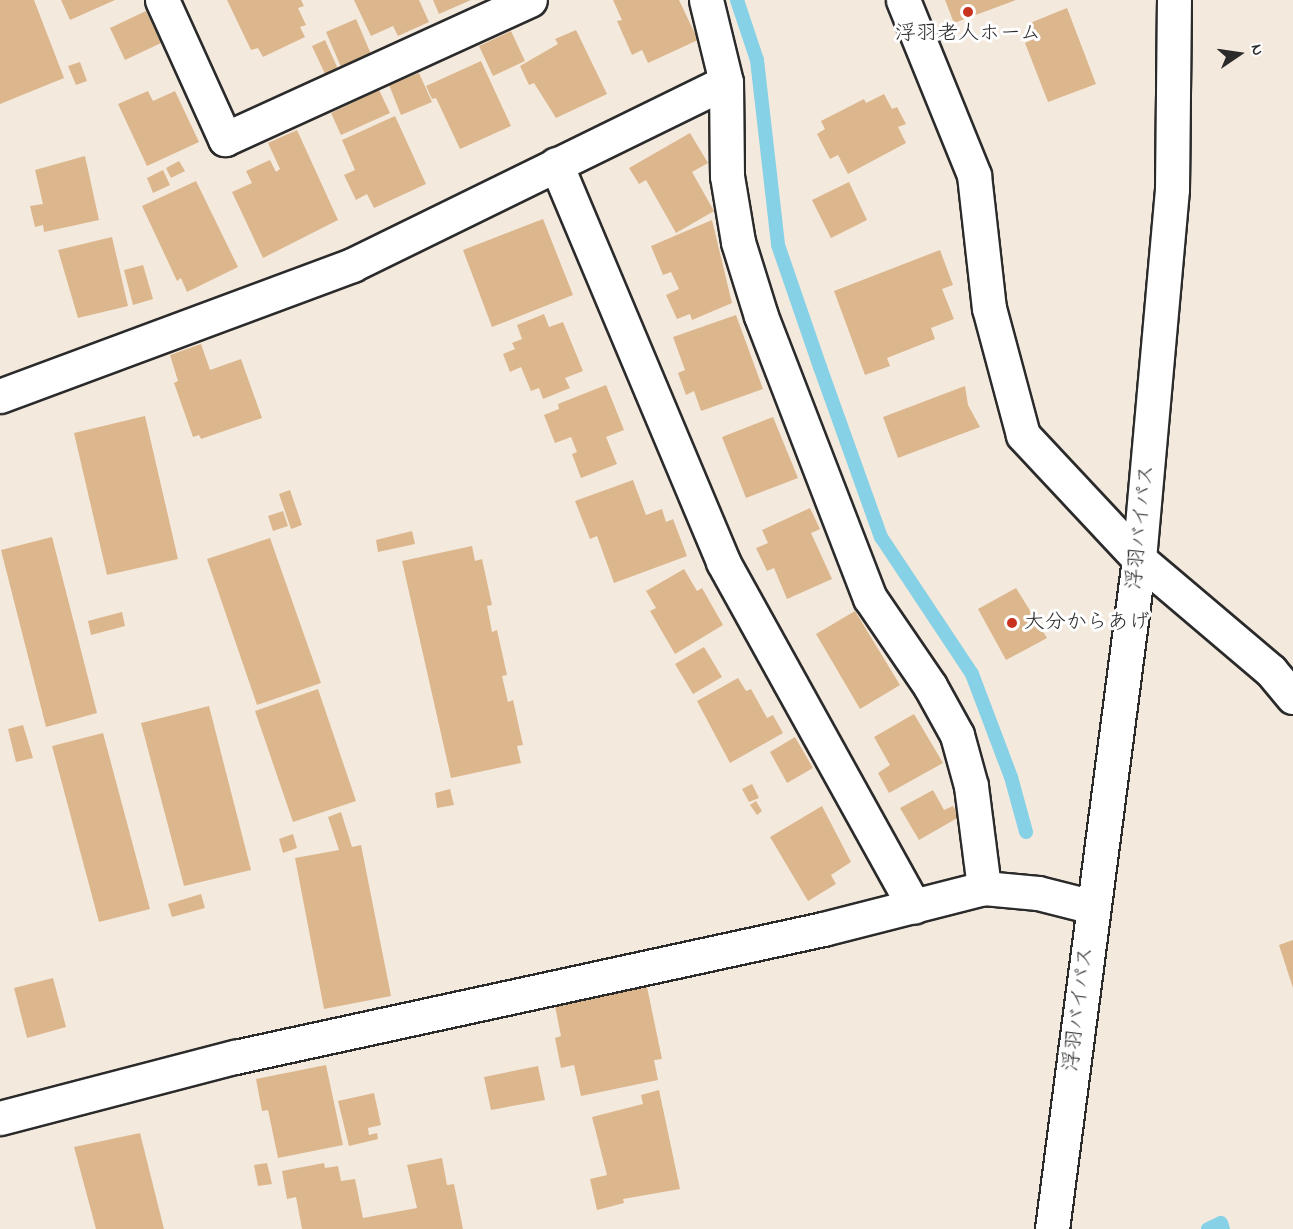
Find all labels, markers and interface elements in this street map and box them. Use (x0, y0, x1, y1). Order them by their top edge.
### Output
marker: 浮羽老人ホーム (961, 5, 975, 19)
place label: 浮羽老人ホーム (895, 21, 1041, 47)
north arrow (1209, 24, 1269, 84)
text: N (1244, 42, 1269, 58)
street label: 浮羽バイパス (1122, 463, 1160, 591)
place label: 大分からあげ (1024, 610, 1150, 636)
marker: 大分からあげ (1005, 616, 1019, 630)
street label: 浮羽バイパス (1059, 945, 1099, 1073)

